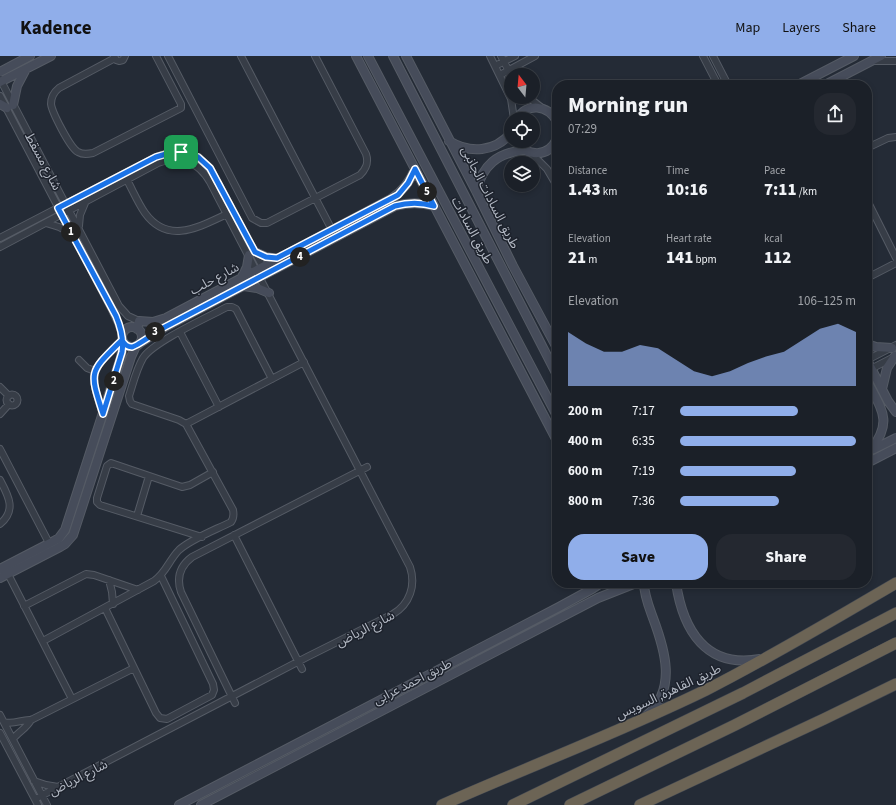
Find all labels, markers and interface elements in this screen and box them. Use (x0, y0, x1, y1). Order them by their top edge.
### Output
text: Kadence (20, 15, 92, 42)
text: Map (735, 18, 760, 38)
text: Layers (782, 18, 820, 38)
text: Share (842, 18, 876, 38)
north arrow (504, 68, 540, 104)
map controls (504, 68, 540, 192)
text: Morning run (568, 89, 688, 121)
button: share (814, 93, 856, 135)
button: locate (504, 112, 540, 148)
text: 07:29 (568, 120, 597, 138)
street label: شارع مسقط (19, 129, 66, 194)
pin (164, 135, 198, 169)
icon: arrive (170, 141, 192, 163)
street label: طريق السادات الجانبى (458, 143, 524, 251)
button: layers (504, 156, 540, 192)
text: Distance (568, 163, 607, 178)
text: Time (666, 163, 689, 178)
text: Pace (764, 163, 786, 178)
text: 1.43 (568, 178, 601, 202)
text: 10:16 (666, 178, 708, 202)
text: 7:11 (764, 178, 797, 202)
pin: 5 (417, 182, 437, 202)
text: 5 (424, 184, 430, 199)
text: km (601, 184, 617, 199)
text: /km (797, 184, 817, 199)
street label: طريق السادات (449, 194, 497, 266)
pin: 1 (61, 222, 81, 242)
text: 1 (68, 224, 74, 239)
text: Elevation (568, 231, 611, 246)
text: Heart rate (666, 231, 712, 246)
text: kcal (764, 231, 783, 246)
text: 21 (568, 246, 586, 270)
text: 141 (666, 246, 693, 270)
text: 112 (764, 246, 791, 270)
pin: 4 (290, 247, 310, 267)
text: 4 (297, 249, 303, 264)
text: m (586, 252, 597, 267)
text: bpm (693, 252, 717, 267)
street label: شارع حلب (187, 258, 243, 300)
text: Elevation (568, 292, 619, 310)
text: 106–125 m (798, 292, 856, 310)
pin: 3 (145, 322, 165, 342)
text: 3 (152, 324, 158, 339)
pin: 2 (104, 371, 124, 391)
text: 2 (111, 373, 117, 388)
text: 200 m (568, 402, 602, 420)
text: 7:17 (632, 402, 655, 420)
text: 400 m (568, 432, 602, 450)
text: 6:35 (632, 432, 655, 450)
text: 600 m (568, 462, 602, 480)
text: 7:19 (632, 462, 655, 480)
text: 800 m (568, 492, 602, 510)
text: 7:36 (632, 492, 655, 510)
button: Save (568, 534, 708, 580)
button: Share (716, 534, 856, 580)
street label: شارع الرياض (333, 606, 398, 652)
street label: طريق احمد عرابى (370, 654, 455, 709)
street label: طريق القاهرة, السويس (613, 659, 724, 724)
street label: شارع الرياض (46, 755, 111, 801)

